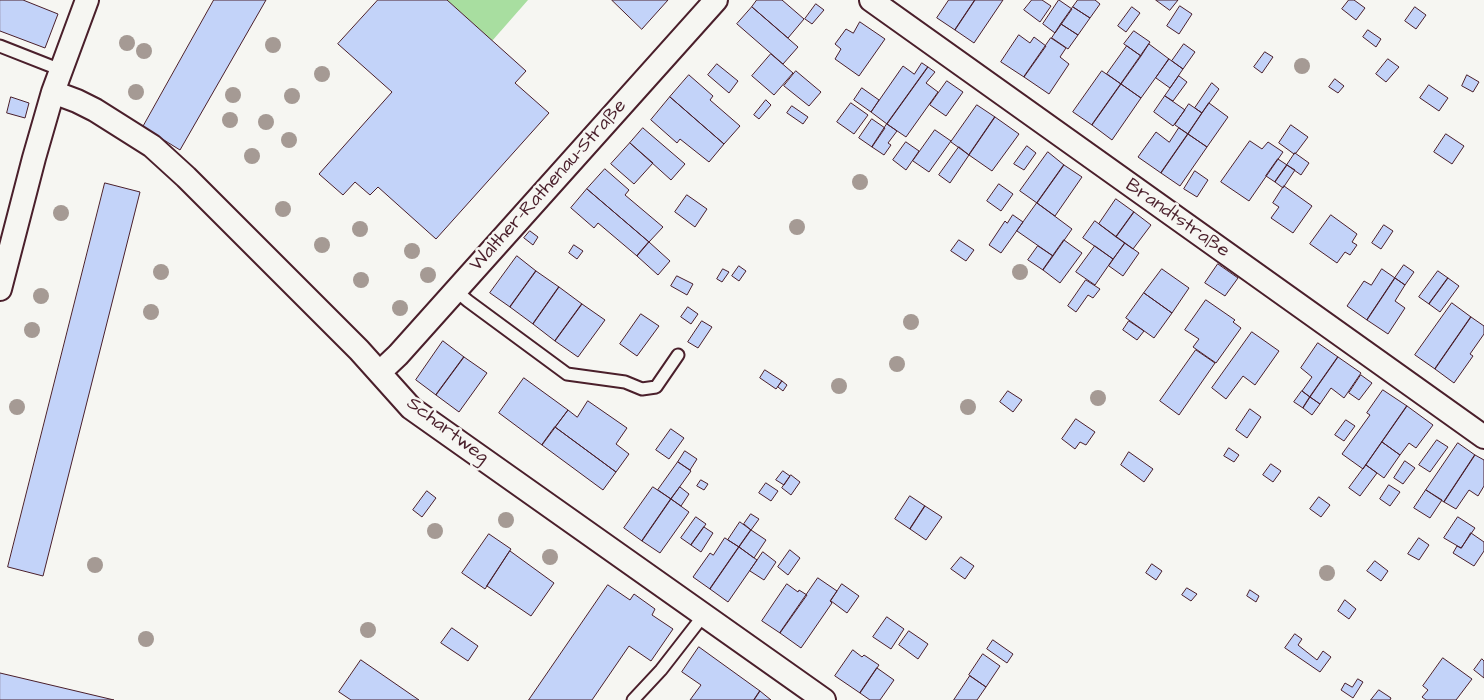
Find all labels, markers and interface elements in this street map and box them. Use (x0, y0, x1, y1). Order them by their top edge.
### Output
street label: Walther-Rathenau-Straße (466, 95, 632, 277)
street label: Brandtstraße (1121, 175, 1233, 263)
street label: Schartweg (401, 393, 493, 469)

